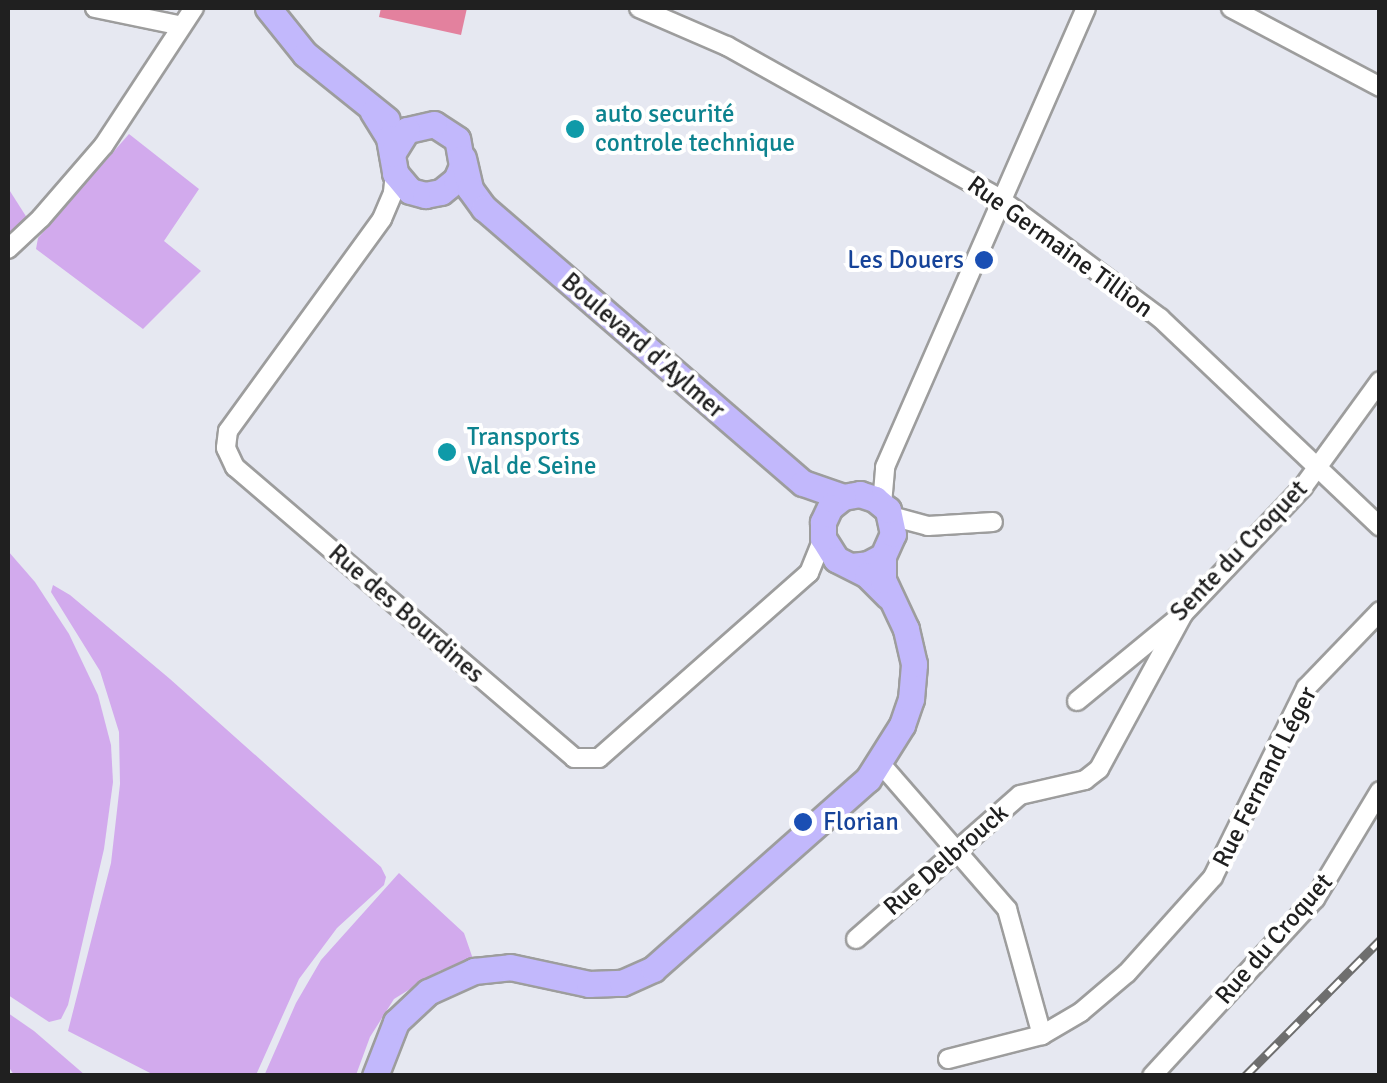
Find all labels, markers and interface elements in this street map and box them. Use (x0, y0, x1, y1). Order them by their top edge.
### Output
place label: auto securité controle technique (595, 100, 795, 159)
marker: auto securité controle technique (564, 118, 586, 140)
street label: Rue Germaine Tillion (961, 170, 1159, 324)
place label: Les Douers (847, 245, 964, 275)
marker: Les Douers (973, 249, 995, 271)
street label: Boulevard d'Aylmer (555, 267, 731, 425)
place label: Transports Val de Seine (467, 423, 596, 482)
marker: Transports Val de Seine (436, 441, 458, 463)
street label: Sente du Croquet (1164, 474, 1314, 628)
street label: Rue des Bourdines (322, 538, 490, 690)
street label: Rue Fernand Léger (1207, 682, 1323, 872)
street label: Rue Delbrouck (878, 798, 1014, 922)
place label: Florian (823, 807, 899, 837)
marker: Florian (792, 811, 814, 833)
street label: Rue du Croquet (1209, 867, 1339, 1011)

